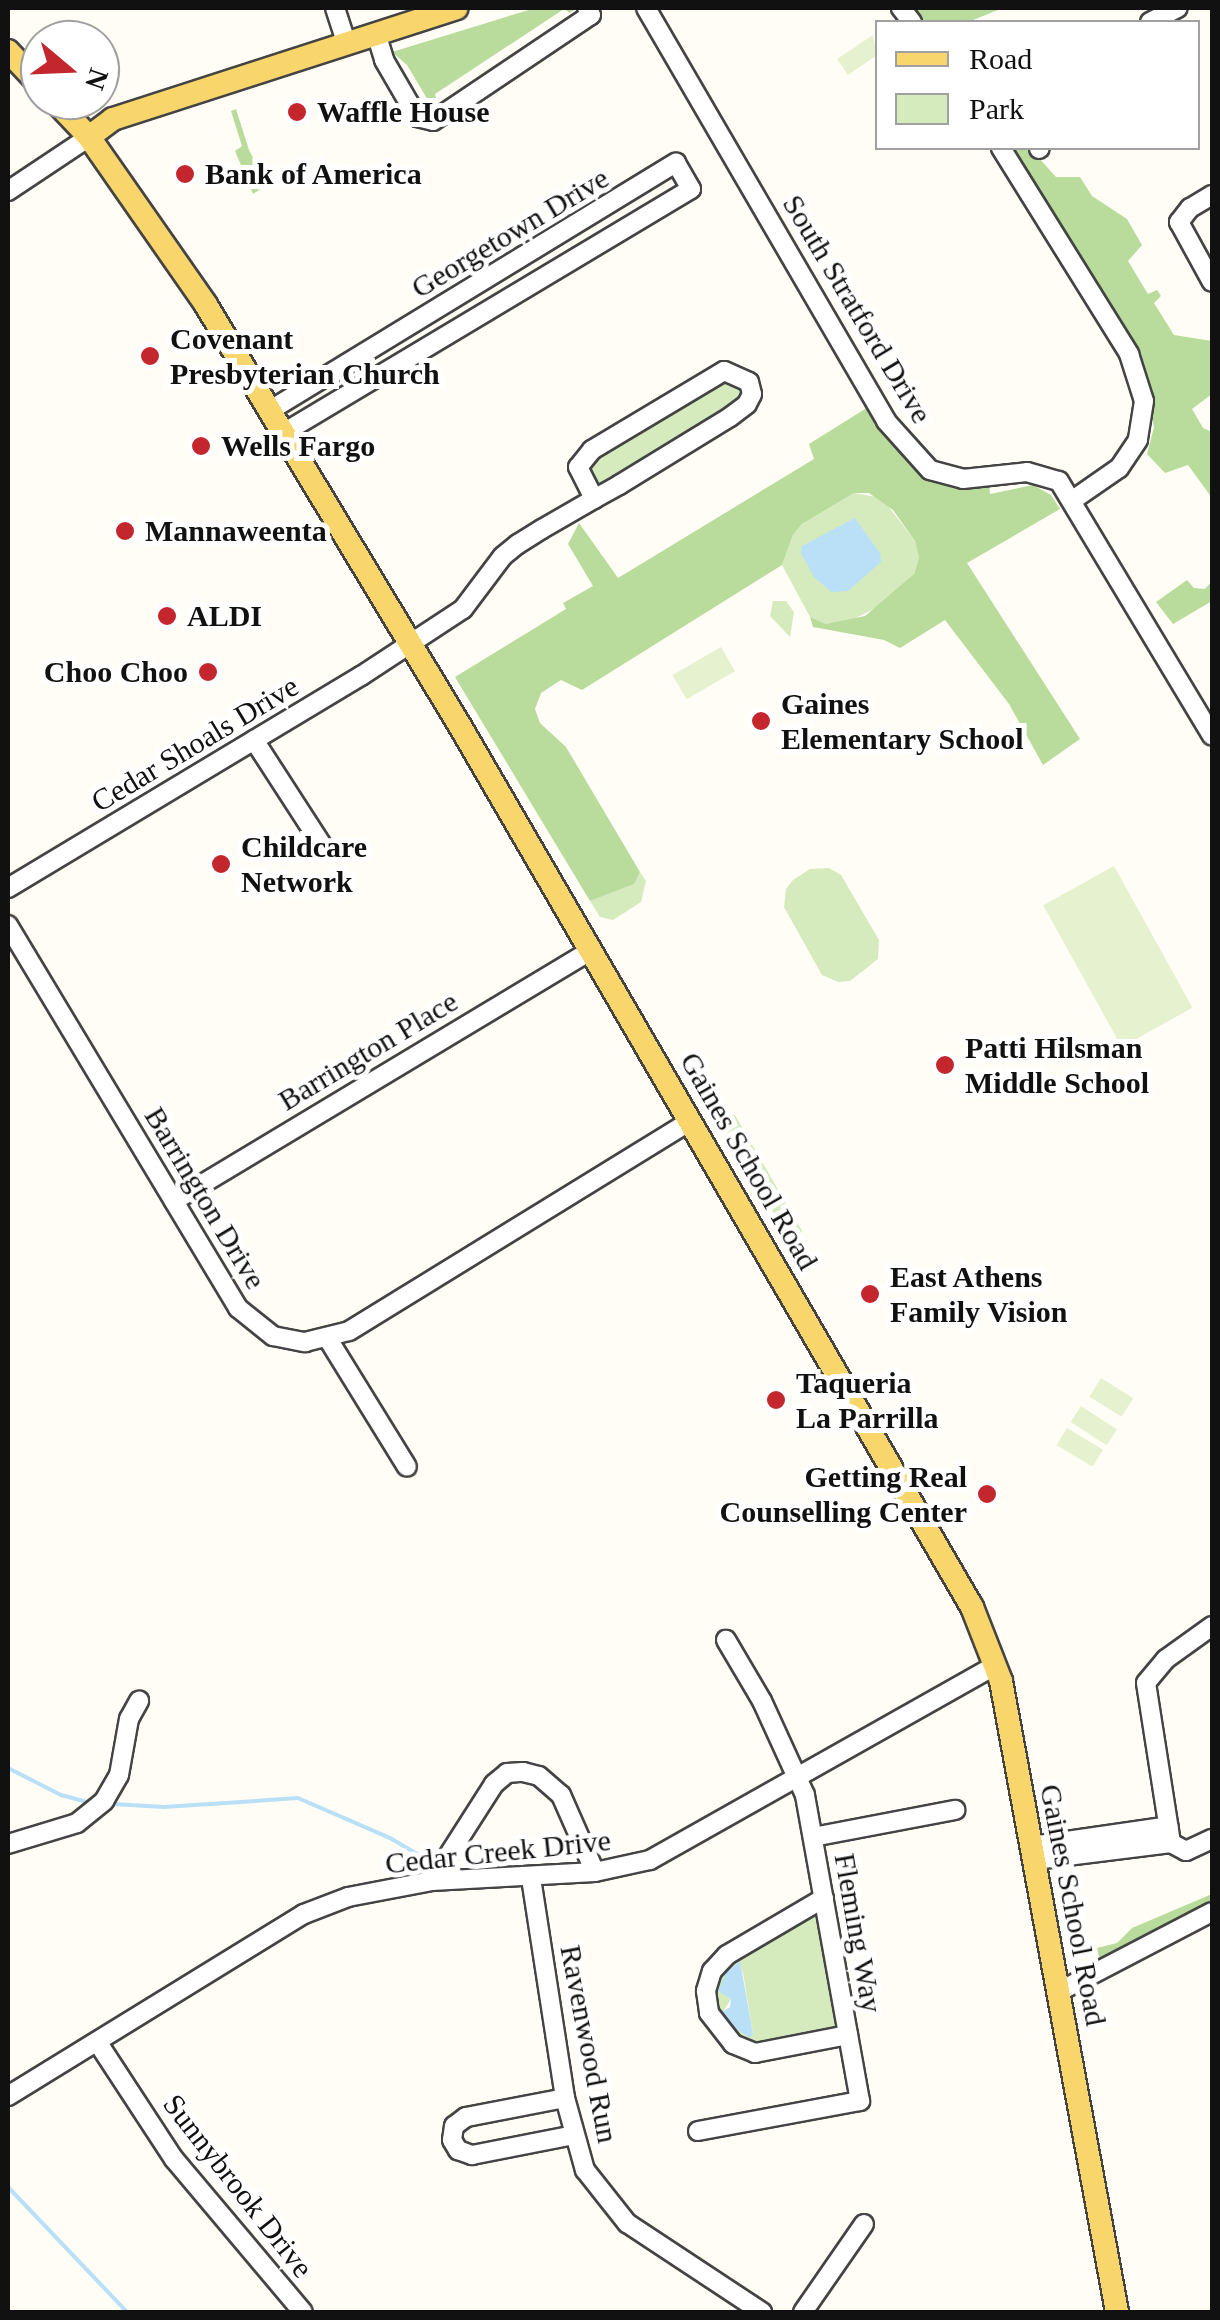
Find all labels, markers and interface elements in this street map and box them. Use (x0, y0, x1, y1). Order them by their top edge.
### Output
north arrow (20, 20, 120, 120)
legend (875, 20, 1200, 150)
text: Road (969, 42, 1032, 75)
text: N (79, 65, 115, 94)
text: Park (969, 92, 1024, 125)
place label: Waffle House (317, 94, 489, 130)
marker: Waffle House (286, 101, 308, 123)
place label: Bank of America (205, 156, 423, 192)
street label: Georgetown Drive (405, 160, 615, 306)
marker: Bank of America (174, 163, 196, 185)
street label: South Stratford Drive (775, 188, 939, 430)
place label: Covenant Presbyterian Church (170, 321, 440, 392)
marker: Covenant Presbyterian Church (139, 345, 161, 367)
place label: Wells Fargo (221, 428, 375, 464)
marker: Wells Fargo (190, 435, 212, 457)
place label: Mannaweenta (145, 513, 327, 549)
marker: Mannaweenta (114, 520, 136, 542)
place label: ALDI (187, 598, 262, 634)
marker: ALDI (156, 605, 178, 627)
place label: Choo Choo (44, 654, 188, 690)
marker: Choo Choo (197, 661, 219, 683)
street label: Cedar Shoals Drive (85, 668, 305, 820)
place label: Gaines Elementary School (781, 686, 1023, 756)
marker: Gaines Elementary School (750, 710, 772, 732)
place label: Childcare Network (241, 829, 367, 900)
marker: Childcare Network (210, 853, 232, 875)
street label: Barrington Place (272, 983, 464, 1119)
place label: Patti Hilsman Middle School (965, 1030, 1149, 1100)
street label: Gaines School Road (672, 1046, 826, 1276)
marker: Patti Hilsman Middle School (934, 1054, 956, 1076)
street label: Barrington Drive (137, 1101, 273, 1295)
place label: East Athens Family Vision (890, 1259, 1068, 1330)
marker: East Athens Family Vision (859, 1283, 881, 1305)
place label: Taqueria La Parrilla (796, 1365, 938, 1436)
marker: Taqueria La Parrilla (765, 1389, 787, 1411)
place label: Getting Real Counselling Center (720, 1459, 967, 1530)
marker: Getting Real Counselling Center (976, 1483, 998, 1505)
street label: Gaines School Road (1032, 1781, 1114, 2029)
street label: Cedar Creek Drive (383, 1822, 613, 1882)
street label: Fleming Way (826, 1850, 890, 2016)
street label: Ravenwood Run (552, 1942, 626, 2146)
street label: Sunnybrook Drive (155, 2087, 321, 2285)

